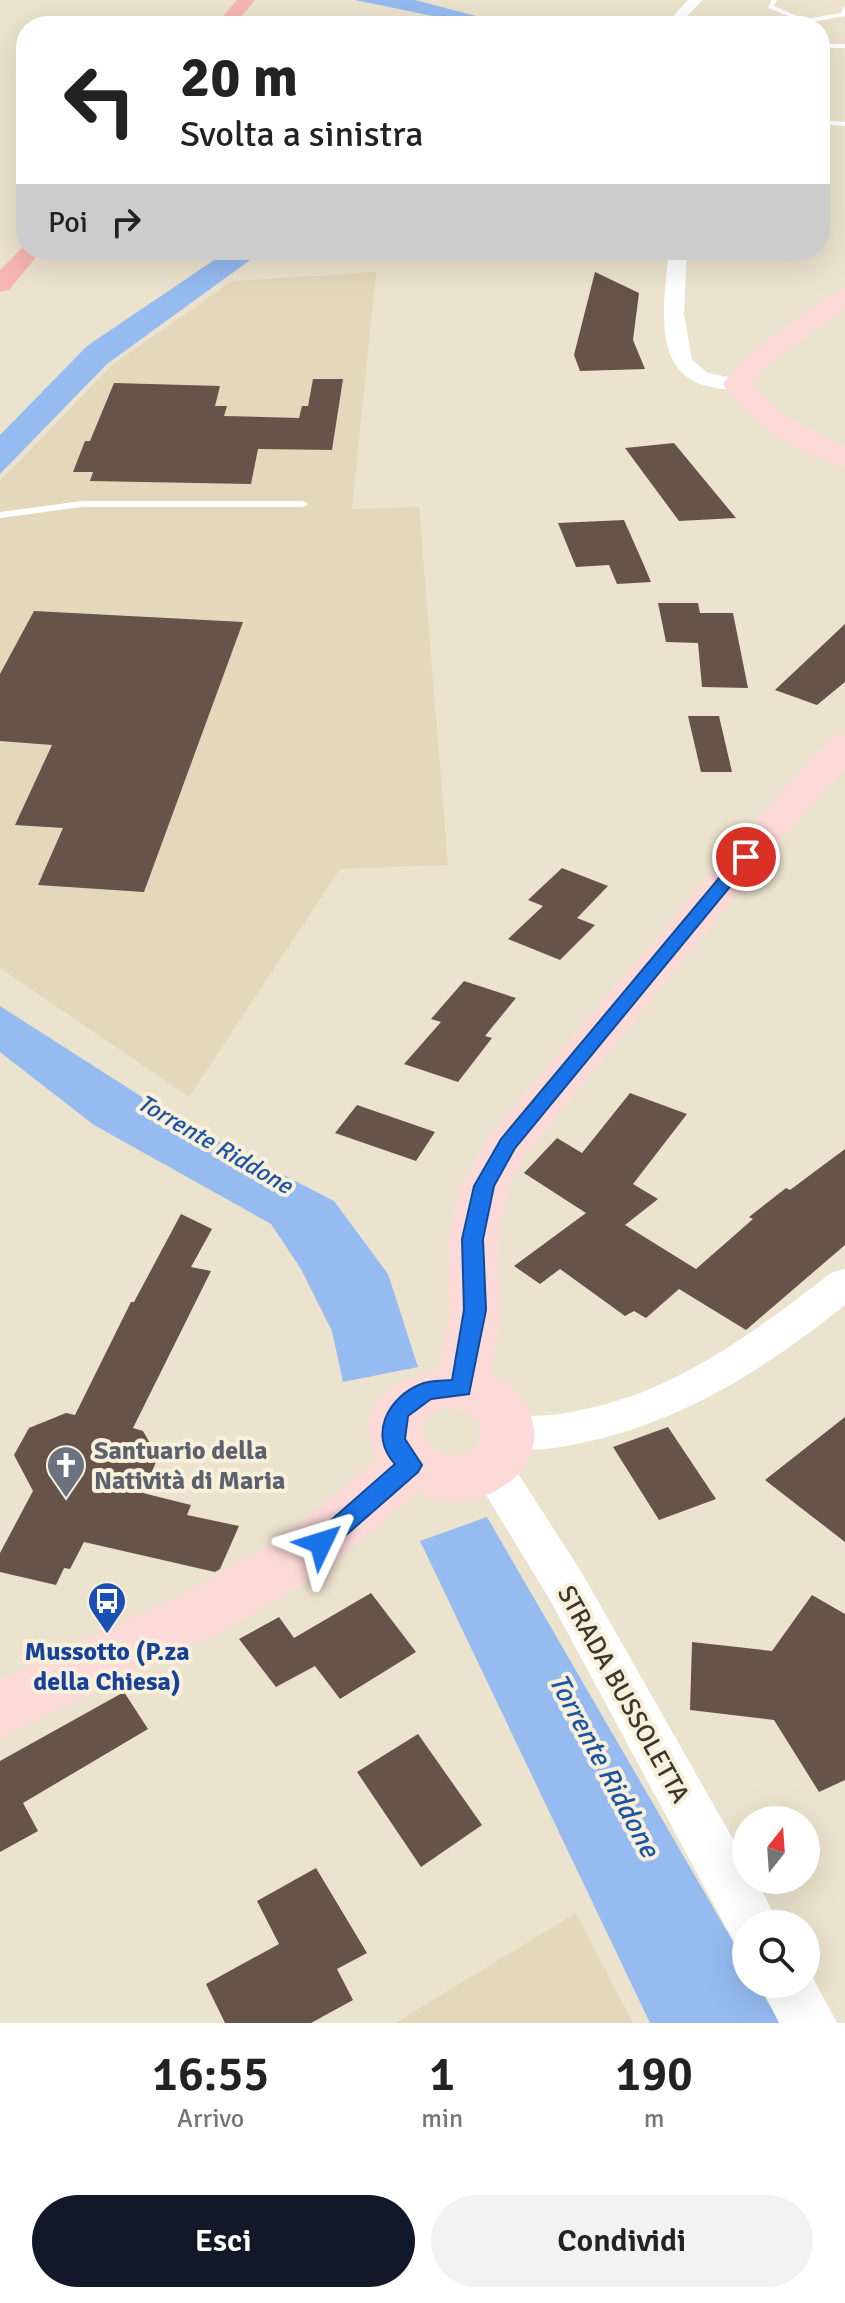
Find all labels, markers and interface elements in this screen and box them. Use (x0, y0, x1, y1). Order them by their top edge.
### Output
text: 20 m (180, 43, 298, 112)
icon: left (48, 48, 152, 152)
text: Svolta a sinistra (180, 112, 423, 157)
icon: right (104, 200, 148, 244)
text: Poi (48, 204, 88, 241)
pin (712, 823, 780, 891)
icon: arrive (724, 835, 768, 879)
water label: Torrente Riddone (132, 1088, 299, 1201)
place label: Santuario della Natività di Maria (94, 1435, 285, 1497)
church icon: Santuario della Natività di Maria (45, 1444, 87, 1499)
position arrow (279, 1501, 363, 1585)
bus stop icon: Mussotto (P.za della Chiesa) (86, 1580, 128, 1635)
street label: STRADA BUSSOLETTA (550, 1580, 696, 1809)
place label: Mussotto (P.za della Chiesa) (24, 1636, 190, 1698)
water label: Torrente Riddone (541, 1668, 668, 1865)
north arrow (732, 1806, 820, 1894)
map controls (732, 1806, 820, 1998)
button: search (732, 1910, 820, 1998)
text: 16:55 (152, 2045, 269, 2104)
text: 1 (429, 2045, 455, 2104)
text: 190 (615, 2045, 693, 2104)
text: Arrivo (177, 2103, 244, 2135)
text: min (421, 2103, 463, 2135)
text: m (644, 2103, 664, 2135)
button: Esci (32, 2195, 415, 2287)
button: Condividi (431, 2195, 813, 2287)

